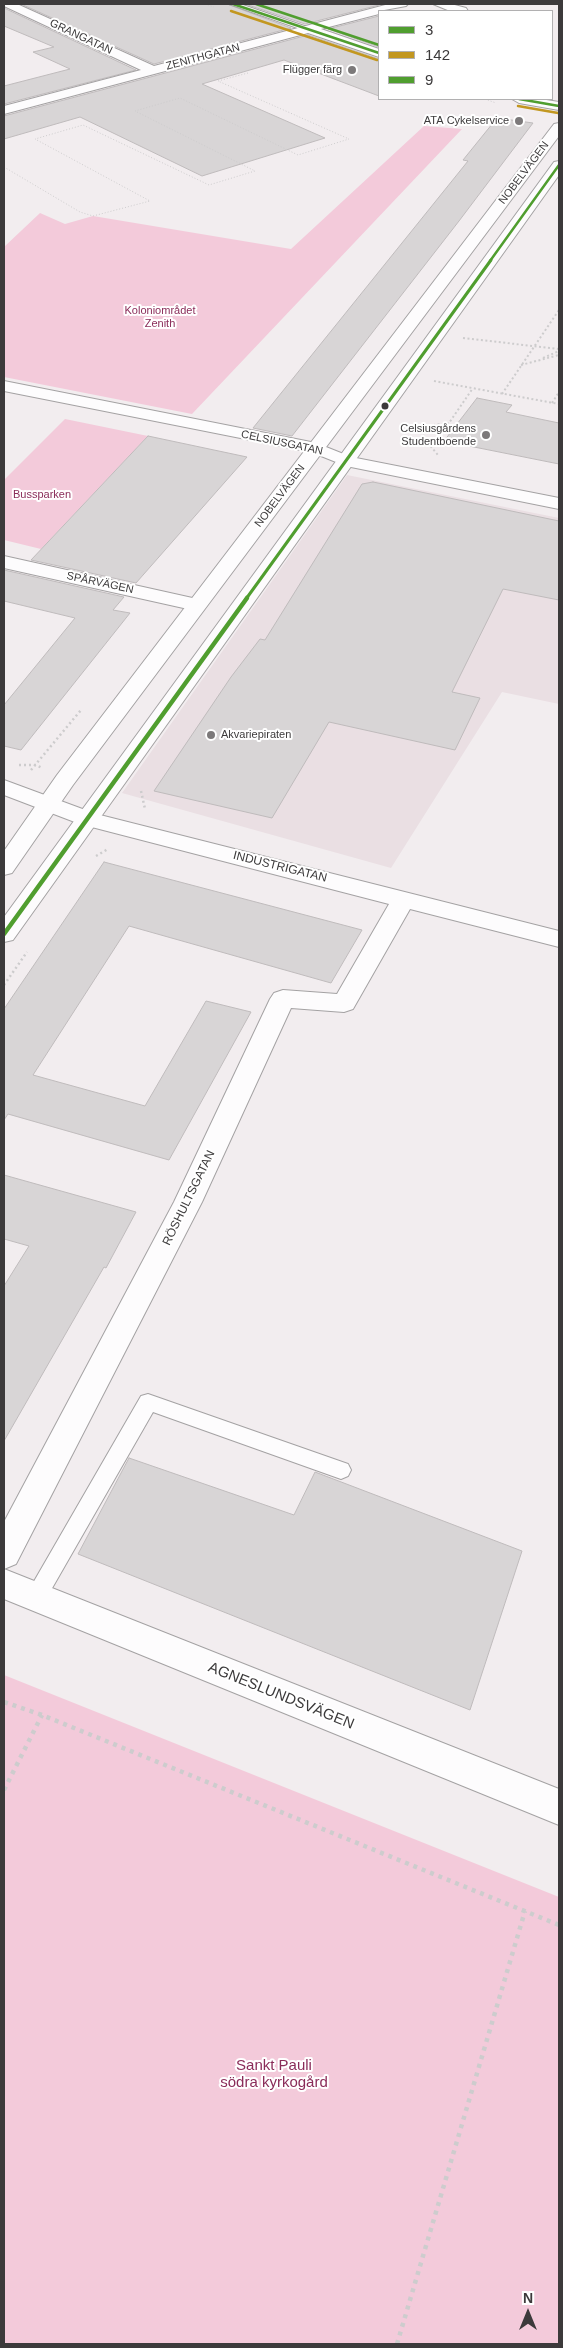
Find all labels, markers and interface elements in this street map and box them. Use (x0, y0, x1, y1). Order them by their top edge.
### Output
legend (378, 10, 553, 100)
street label: GRANGATAN (47, 17, 115, 57)
text: 3 (425, 21, 433, 38)
street label: ZENITHGATAN (165, 41, 241, 73)
text: 142 (425, 46, 450, 63)
place label: Flügger färg (283, 63, 342, 77)
marker: Flügger färg (346, 64, 358, 76)
text: 9 (425, 71, 433, 88)
place label: ATA Cykelservice (424, 114, 509, 128)
marker: ATA Cykelservice (513, 115, 525, 127)
street label: NOBELVÄGEN (496, 139, 552, 207)
park label: Koloniområdet Zenith (125, 304, 195, 330)
unlabelled marker (380, 401, 390, 411)
place label: Celsiusgårdens Studentboende (400, 422, 476, 448)
street label: CELSIUSGATAN (240, 428, 324, 458)
marker: Celsiusgårdens Studentboende (480, 429, 492, 441)
street label: NOBELVÄGEN (252, 462, 308, 530)
park label: Bussparken (13, 488, 71, 502)
street label: SPÅRVÄGEN (65, 569, 135, 597)
place label: Akvariepiraten (221, 728, 291, 742)
marker: Akvariepiraten (205, 729, 217, 741)
street label: INDUSTRIGATAN (232, 848, 328, 886)
street label: RÖSHULTSGATAN (160, 1148, 218, 1248)
street label: AGNESLUNDSVÄGEN (205, 1658, 357, 1734)
park label: Sankt Pauli södra kyrkogård (220, 2057, 328, 2092)
north arrow (503, 2288, 553, 2338)
text: N (523, 2290, 533, 2306)

